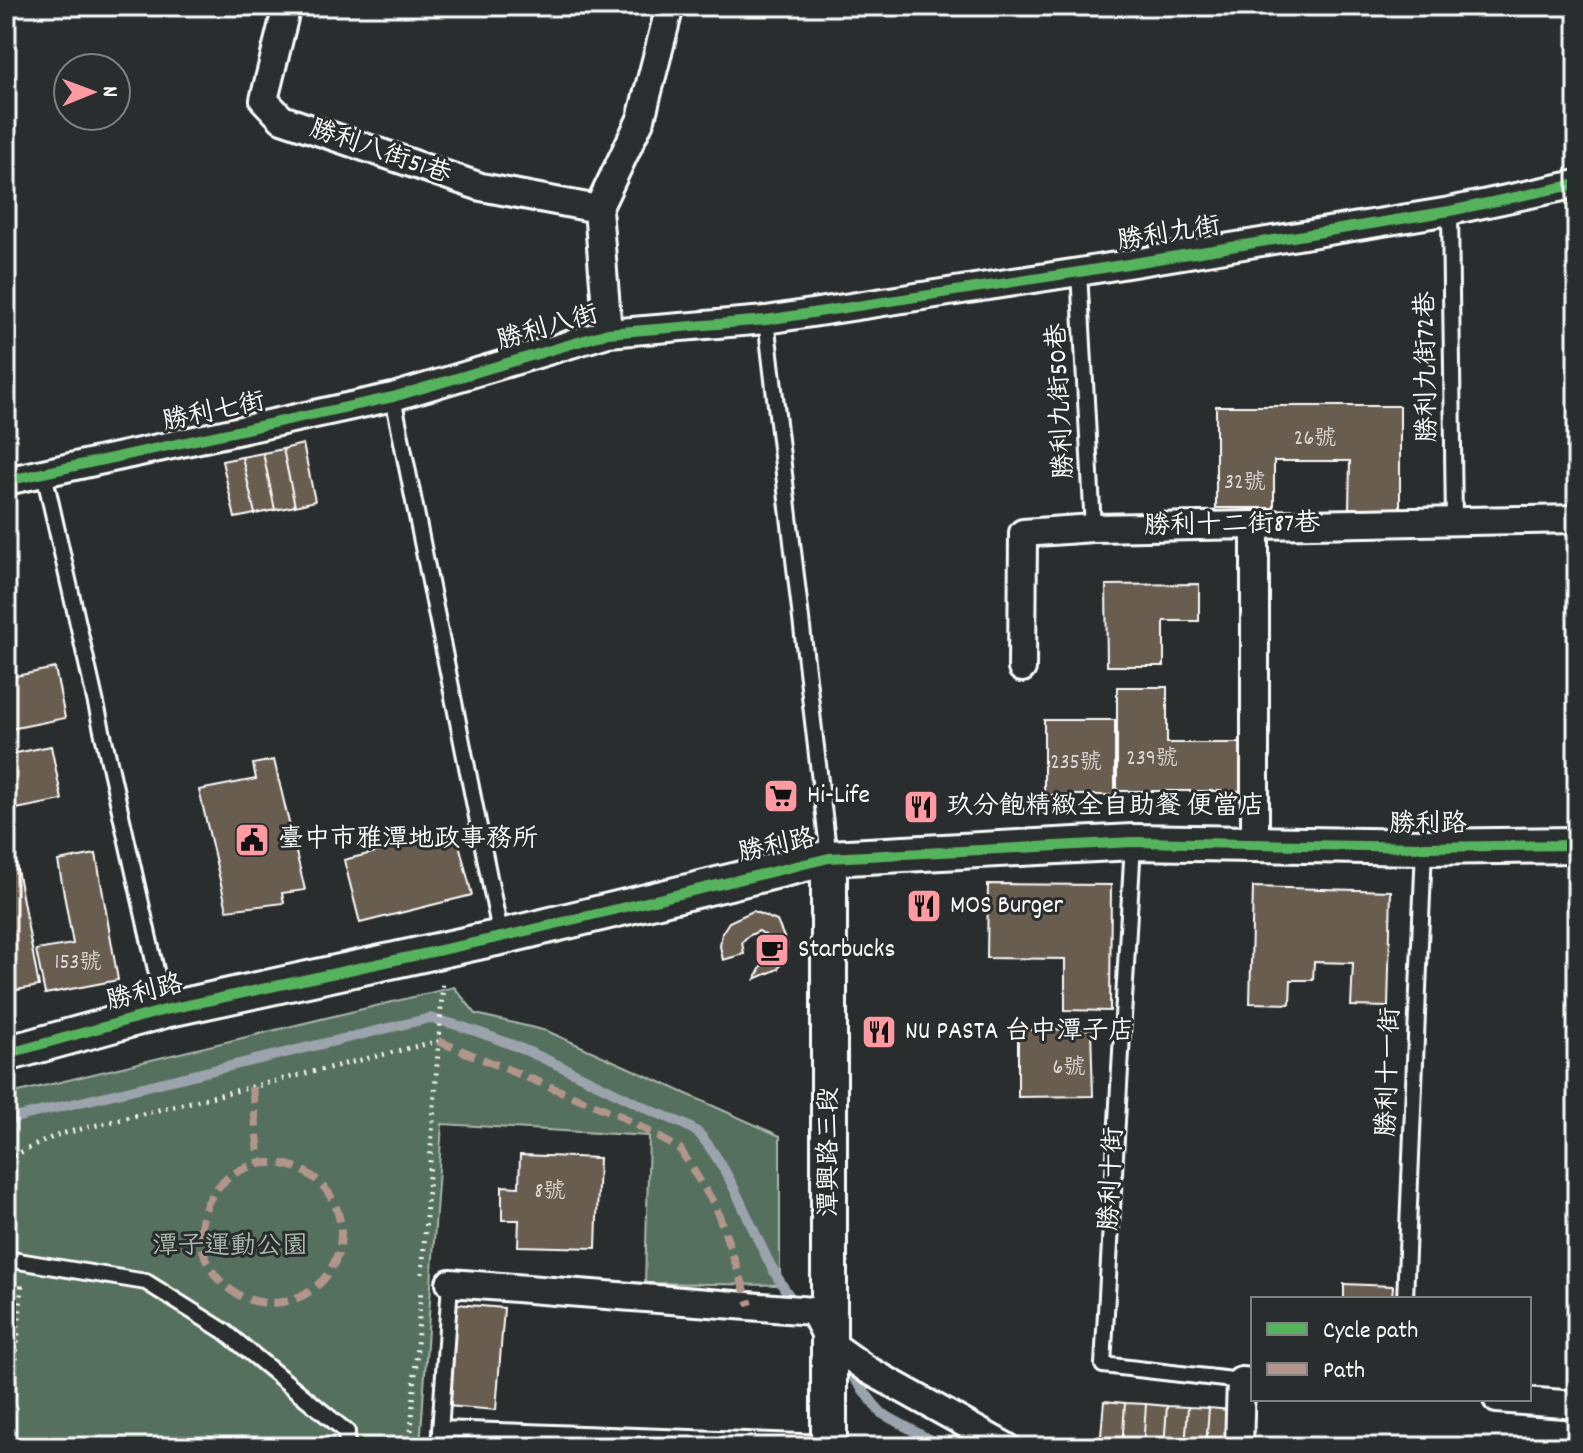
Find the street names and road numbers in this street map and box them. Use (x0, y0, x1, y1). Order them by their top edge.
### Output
street label: 勝利八街51巷 (304, 111, 456, 195)
street label: 勝利九街 (1115, 209, 1223, 261)
street label: 勝利九街72巷 (1408, 291, 1448, 443)
street label: 勝利八街 (493, 297, 603, 361)
street label: 勝利九街50巷 (1039, 322, 1085, 480)
street label: 勝利七街 (159, 384, 269, 442)
street label: 勝利十二街87巷 (1143, 506, 1321, 546)
street label: 勝利路 (1389, 807, 1467, 844)
street label: 勝利路 (735, 821, 819, 873)
street label: 勝利路 (103, 967, 187, 1021)
street label: 勝利十一街 (1369, 1006, 1411, 1138)
street label: 潭興路三段 (812, 1087, 849, 1217)
street label: 勝利十街 (1092, 1126, 1134, 1232)

